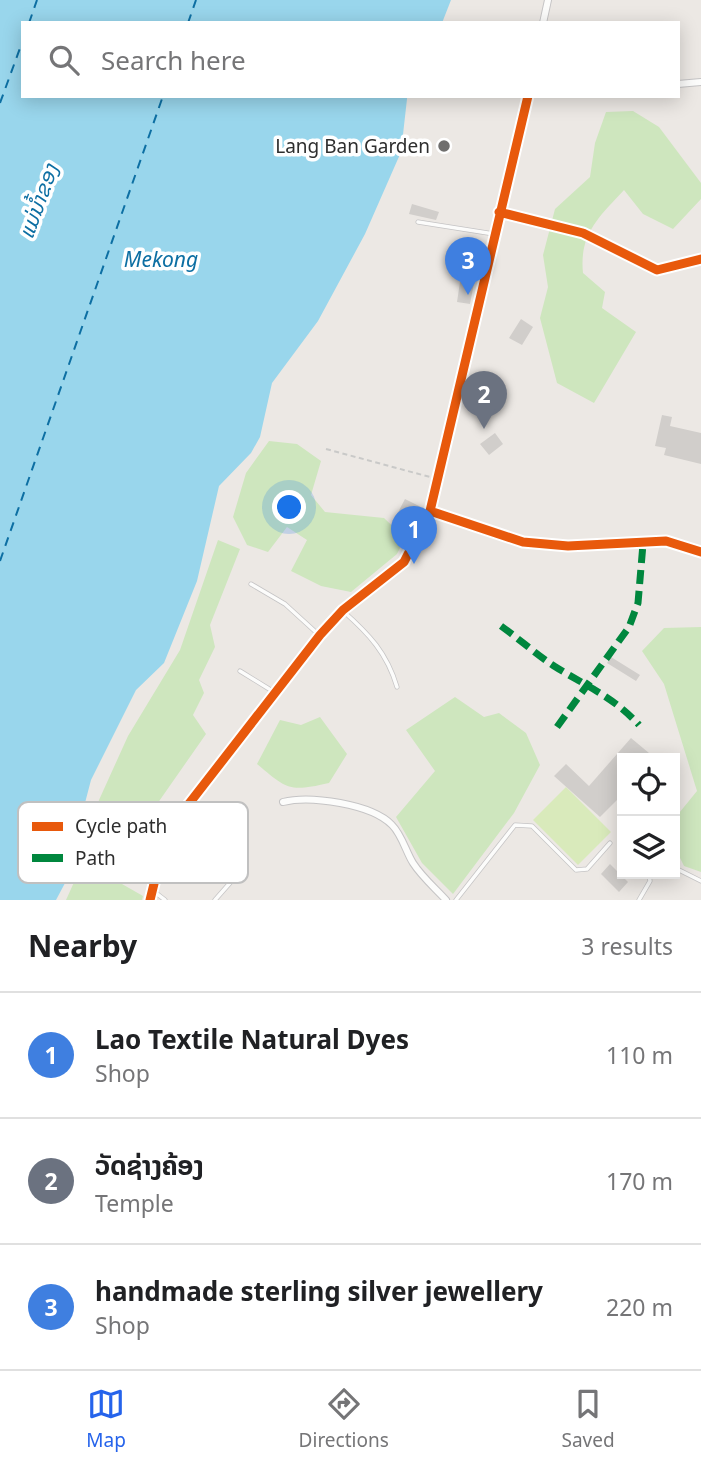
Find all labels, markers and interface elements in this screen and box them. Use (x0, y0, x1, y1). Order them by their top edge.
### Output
search box (21, 21, 680, 98)
icon: search (45, 41, 83, 79)
text: Search here (101, 42, 246, 78)
place label: Lang Ban Garden (275, 133, 430, 159)
marker: Lang Ban Garden (436, 138, 452, 154)
water label: ແມ່ນ້ຳຂອງ (11, 158, 65, 242)
pin: 3 (445, 237, 491, 295)
water label: Mekong (124, 245, 198, 273)
pin: 2 (461, 371, 507, 429)
your location (272, 490, 306, 524)
pin: 1 (391, 506, 437, 564)
map controls (617, 753, 680, 879)
button: locate (617, 753, 680, 816)
legend (18, 802, 248, 883)
text: Cycle path (75, 813, 167, 839)
button: layers (617, 816, 680, 879)
text: Path (75, 845, 116, 871)
text: Nearby (28, 925, 137, 966)
text: 3 results (581, 930, 673, 962)
text: Lao Textile Natural Dyes (95, 1021, 409, 1057)
text: 1 (44, 1039, 58, 1071)
text: 110 m (606, 1039, 673, 1071)
text: Shop (95, 1057, 150, 1089)
text: ວັດຊ່າງຄ້ອງ (95, 1147, 204, 1183)
text: 2 (44, 1165, 58, 1197)
text: 170 m (606, 1165, 673, 1197)
text: Temple (95, 1187, 174, 1219)
text: handmade sterling silver jewellery (95, 1273, 543, 1309)
text: 3 (44, 1291, 58, 1323)
text: 220 m (606, 1291, 673, 1323)
text: Shop (95, 1309, 150, 1341)
tab: Map (86, 1385, 126, 1453)
tab: Directions (299, 1385, 389, 1453)
tab: Saved (561, 1385, 615, 1453)

